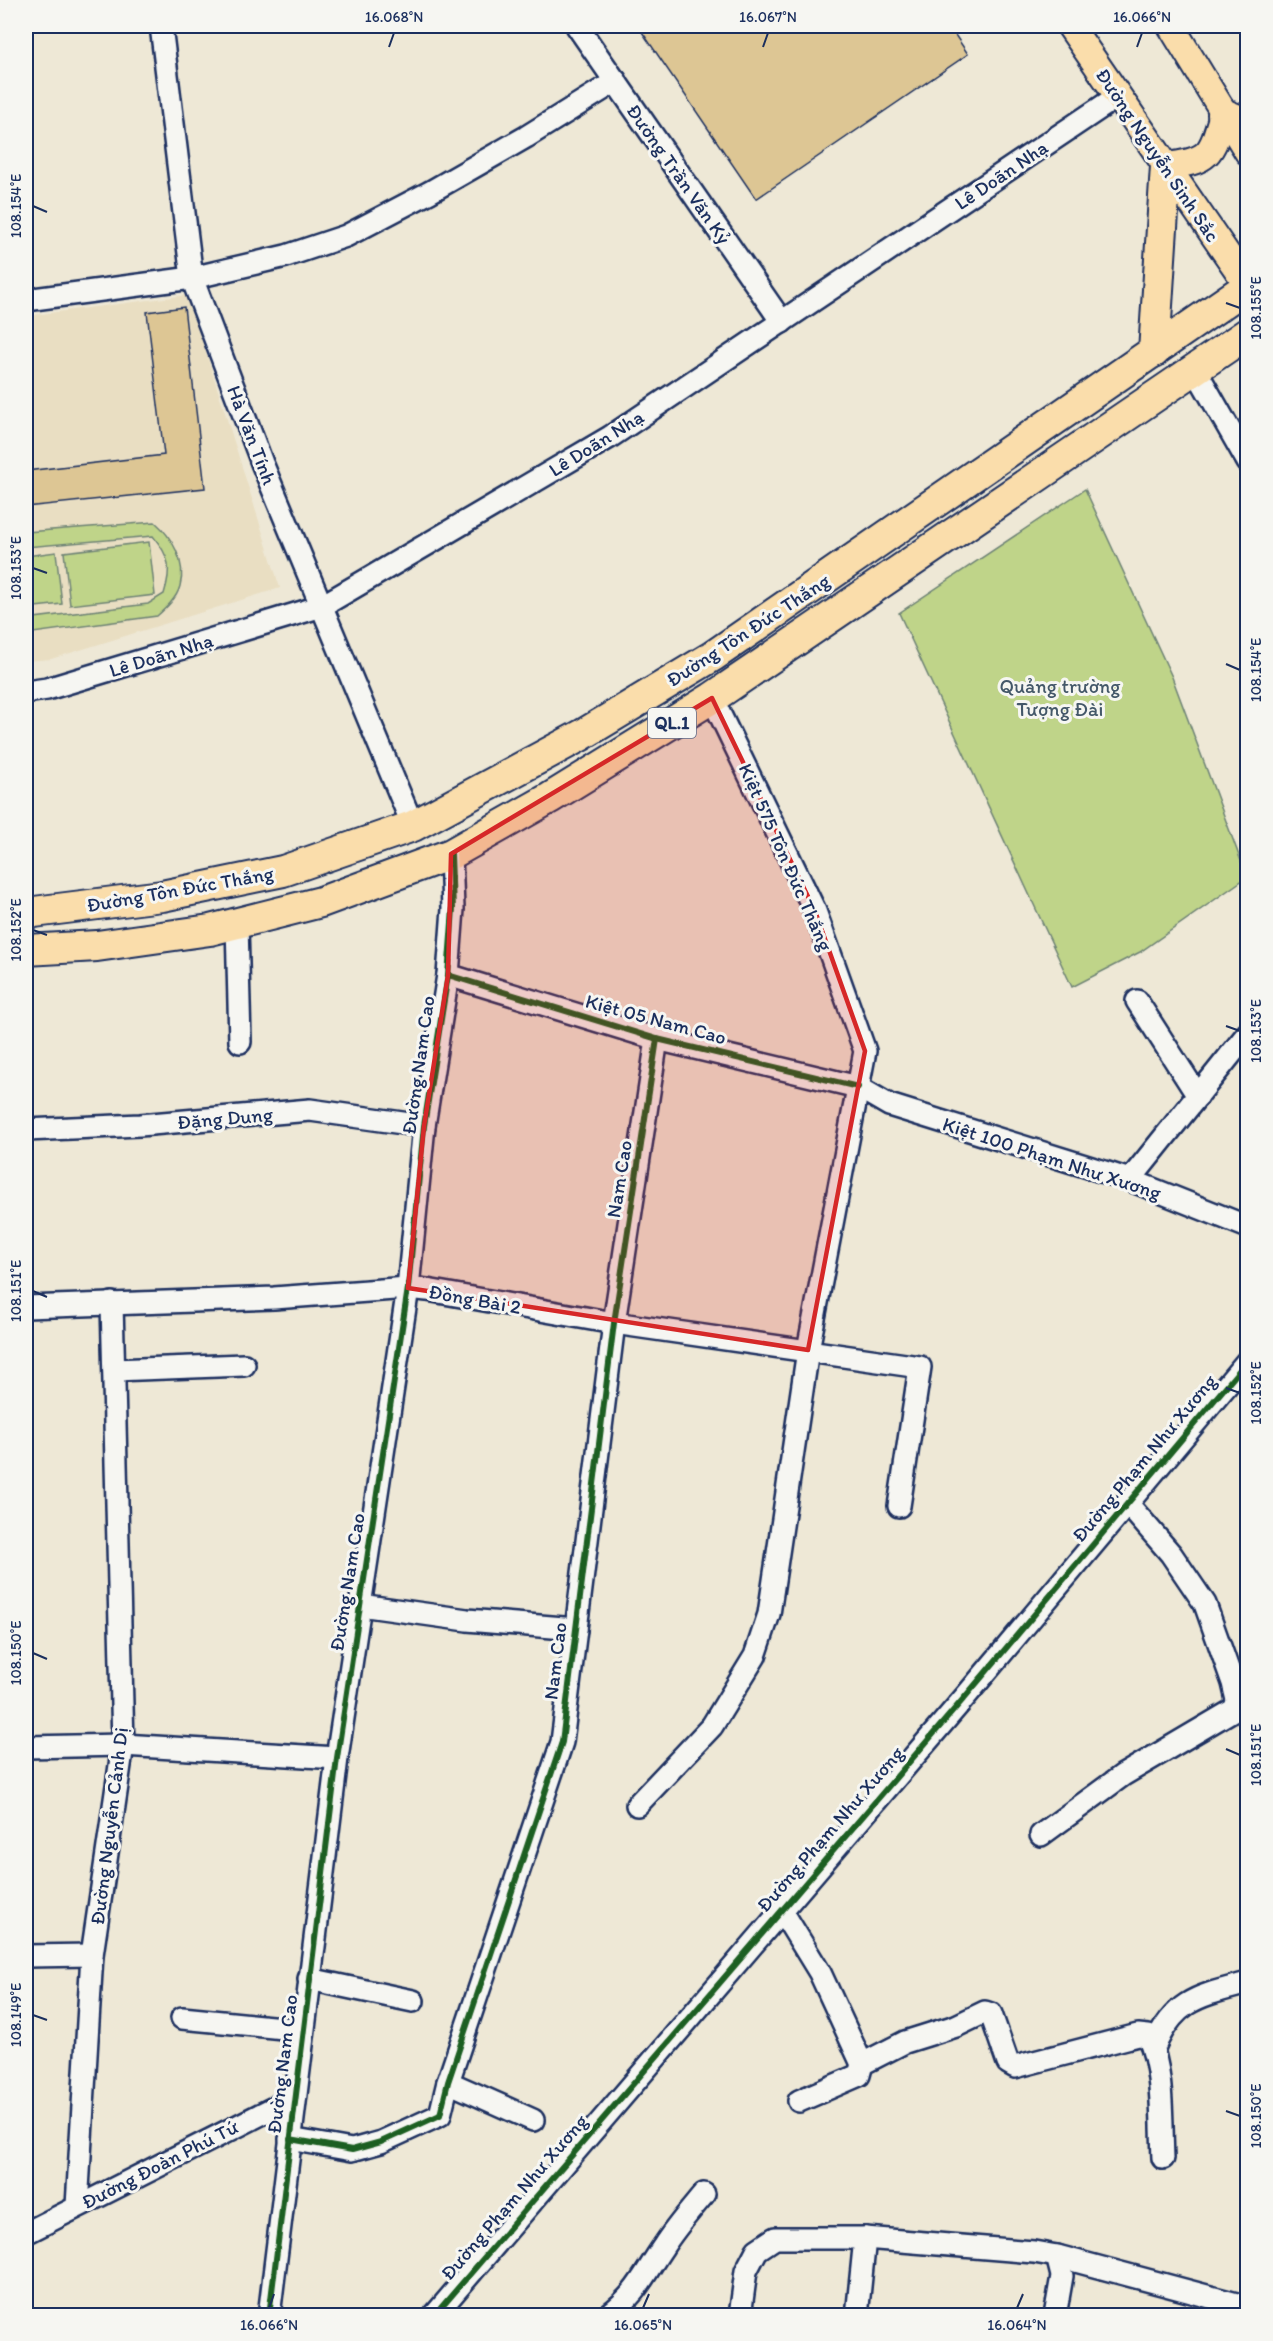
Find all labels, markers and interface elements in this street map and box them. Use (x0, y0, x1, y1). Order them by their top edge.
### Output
text: 16.068°N (365, 8, 423, 26)
text: 16.067°N (739, 8, 797, 26)
text: 16.066°N (1113, 8, 1171, 26)
street label: Đường Nguyễn Sinh Sắc (1091, 64, 1225, 246)
street label: Đường Trần Văn Kỷ (622, 99, 737, 249)
street label: Lê Doãn Nhạ (950, 135, 1053, 215)
text: 108.154°E (7, 174, 25, 238)
text: 108.155°E (1247, 276, 1265, 340)
street label: Hà Văn Tính (222, 382, 282, 488)
street label: Lê Doãn Nhạ (544, 404, 648, 482)
text: 108.153°E (7, 536, 25, 600)
street label: Đường Tôn Đức Thắng (662, 568, 835, 692)
street label: Lê Doãn Nhạ (106, 628, 216, 682)
text: 108.154°E (1247, 638, 1265, 702)
park label: Quảng trường Tượng Đài (1000, 674, 1121, 721)
road number: QL.1 (648, 708, 696, 738)
street label: Kiệt 575 Tôn Đức Thắng (734, 760, 839, 955)
street label: Đường Tôn Đức Thắng (85, 861, 276, 917)
text: 108.152°E (7, 898, 25, 962)
street label: Kiệt 05 Nam Cao (583, 989, 729, 1049)
street label: Đường Nam Cao (396, 994, 440, 1136)
text: 108.153°E (1247, 999, 1265, 1063)
street label: Đặng Dung (176, 1102, 275, 1134)
street label: Kiệt 100 Phạm Như Xương (940, 1111, 1165, 1205)
street label: Nam Cao (601, 1139, 637, 1219)
text: 108.151°E (7, 1260, 25, 1322)
street label: Đồng Bài 2 (427, 1279, 523, 1319)
text: 108.152°E (1247, 1361, 1265, 1425)
street label: Đường Phạm Như Xương (1067, 1369, 1222, 1547)
street label: Đường Nam Cao (324, 1511, 370, 1653)
text: 108.150°E (7, 1621, 25, 1685)
street label: Nam Cao (538, 1621, 572, 1701)
text: 108.151°E (1247, 1724, 1265, 1786)
street label: Đường Nguyễn Cảnh Dị (85, 1726, 133, 1926)
street label: Đường Phạm Như Xương (751, 1741, 909, 1917)
text: 108.149°E (7, 1983, 25, 2047)
street label: Đường Nam Cao (262, 1993, 302, 2135)
text: 108.150°E (1247, 2084, 1265, 2148)
street label: Đường Phạm Như Xương (435, 2109, 593, 2285)
street label: Đường Đoàn Phú Tứ (78, 2114, 242, 2214)
text: 16.066°N (240, 2316, 298, 2334)
text: 16.065°N (614, 2316, 672, 2334)
text: 16.064°N (987, 2316, 1047, 2334)

